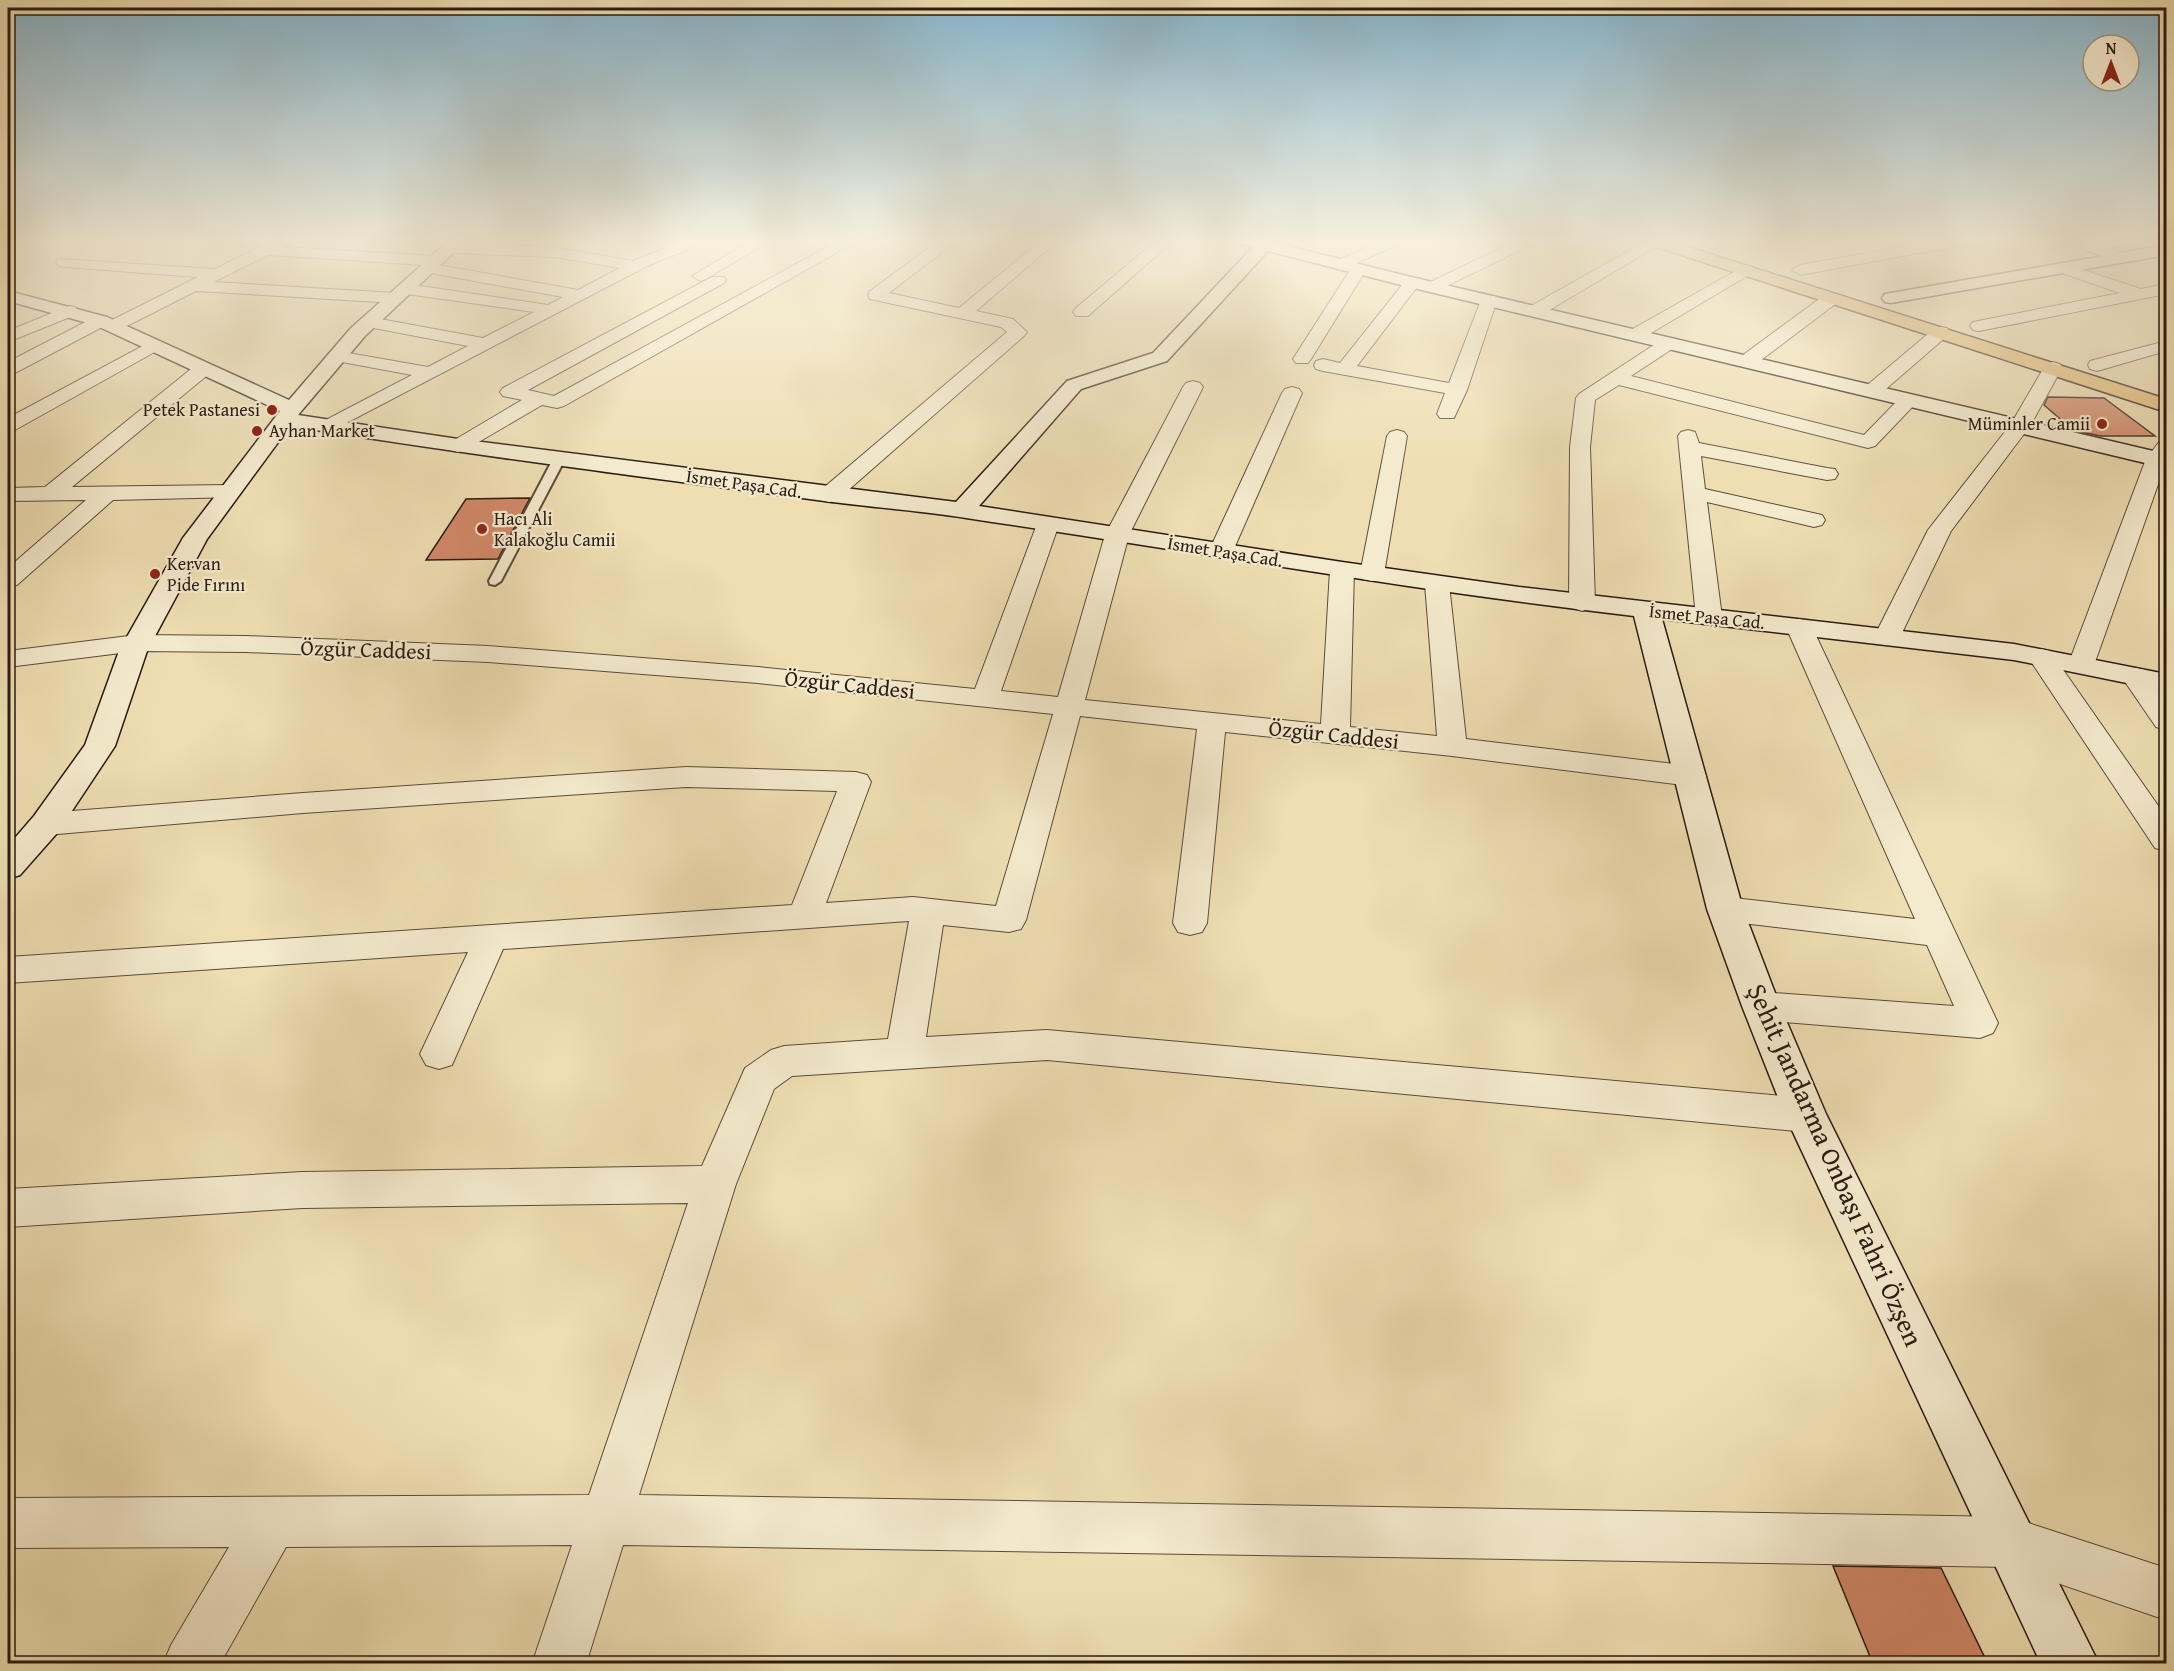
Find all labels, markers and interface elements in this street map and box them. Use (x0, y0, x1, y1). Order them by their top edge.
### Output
north arrow (2081, 33, 2141, 93)
text: N (2106, 36, 2117, 60)
place label: Petek Pastanesi (143, 396, 260, 423)
marker: Petek Pastanesi (265, 403, 279, 417)
place label: Müminler Camii (1968, 410, 2090, 437)
place label: Ayhan Market (269, 417, 376, 444)
marker: Müminler Camii (2095, 417, 2109, 431)
marker: Ayhan Market (250, 424, 264, 438)
street label: İsmet Paşa Cad. (685, 462, 803, 505)
place label: Hacı Ali Kalakoğlu Camii (494, 505, 616, 553)
marker: Hacı Ali Kalakoğlu Camii (475, 522, 489, 536)
street label: İsmet Paşa Cad. (1166, 529, 1285, 574)
place label: Kervan Pide Fırını (167, 550, 245, 598)
marker: Kervan Pide Fırını (148, 567, 162, 581)
street label: İsmet Paşa Cad. (1648, 597, 1766, 636)
street label: Özgür Caddesi (300, 631, 432, 667)
street label: Özgür Caddesi (783, 661, 917, 707)
street label: Özgür Caddesi (1267, 711, 1401, 757)
street label: Şehit Jandarma Onbaşı Fahri Özşen (1738, 977, 1934, 1352)

